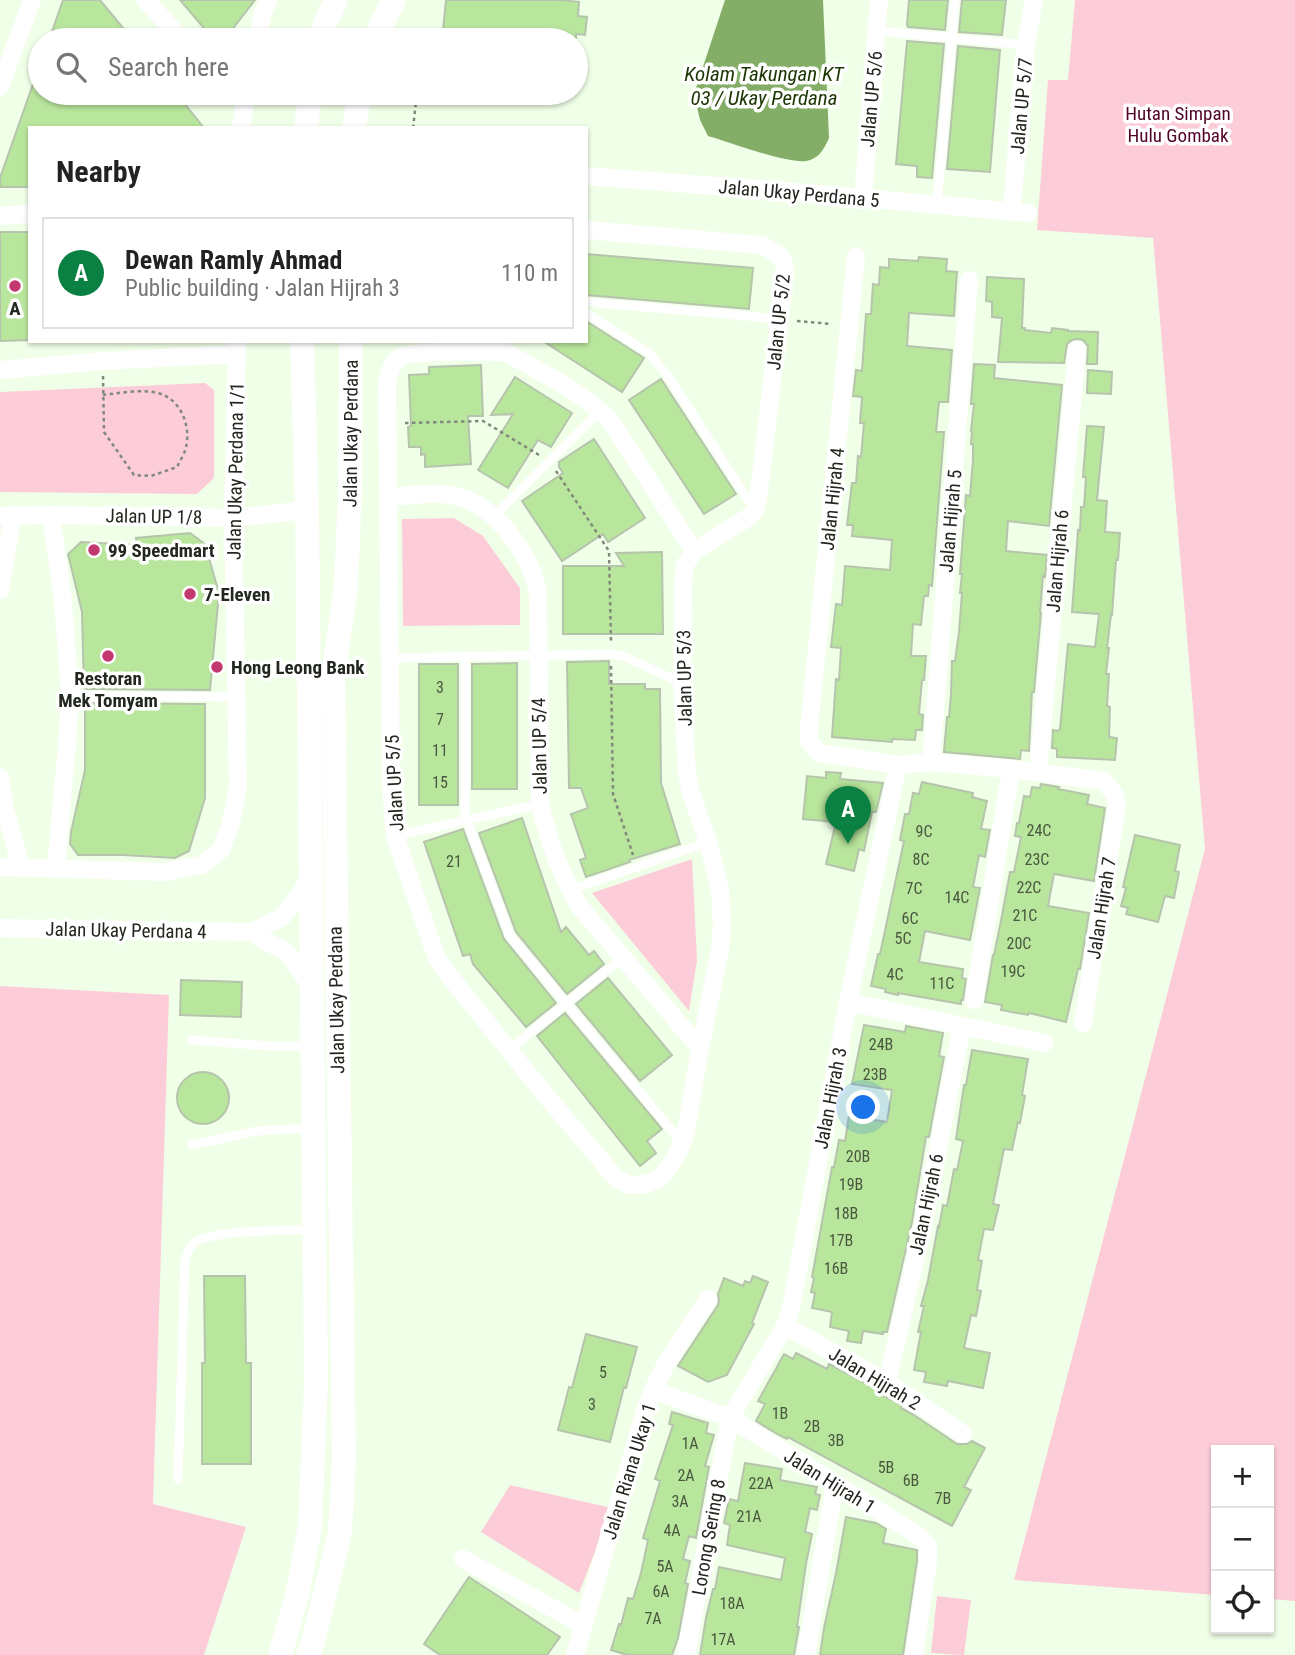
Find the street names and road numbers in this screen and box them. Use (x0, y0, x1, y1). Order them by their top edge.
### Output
street label: Jalan UP 5/6 (856, 50, 887, 148)
street label: Jalan UP 5/7 (1006, 57, 1037, 155)
street label: Jalan Ukay Perdana 5 (718, 175, 880, 212)
street label: Jalan UP 5/2 (762, 273, 795, 371)
street label: Jalan Ukay Perdana (338, 359, 363, 508)
street label: Jalan Ukay Perdana 1/1 (222, 382, 249, 560)
street label: Jalan Hijrah 4 (816, 447, 849, 552)
street label: Jalan Hijrah 5 (935, 469, 966, 573)
street label: Jalan UP 1/8 (105, 504, 203, 529)
street label: Jalan Hijrah 6 (1042, 509, 1073, 613)
street label: Jalan UP 5/3 (672, 629, 697, 727)
street label: Jalan UP 5/4 (527, 697, 552, 795)
street label: Jalan UP 5/5 (380, 734, 409, 832)
street label: Jalan Hijrah 7 (1082, 855, 1121, 961)
street label: Jalan Ukay Perdana 4 (45, 918, 207, 943)
street label: Jalan Ukay Perdana (324, 926, 349, 1074)
street label: Jalan Hijrah 3 (809, 1045, 852, 1151)
street label: Jalan Hijrah 6 (905, 1151, 948, 1257)
street label: Jalan Hijrah 2 (825, 1342, 925, 1415)
street label: Jalan Riana Ukay 1 (598, 1400, 661, 1542)
street label: Jalan Hijrah 1 (780, 1444, 880, 1519)
street label: Lorong Sering 8 (687, 1477, 730, 1597)

